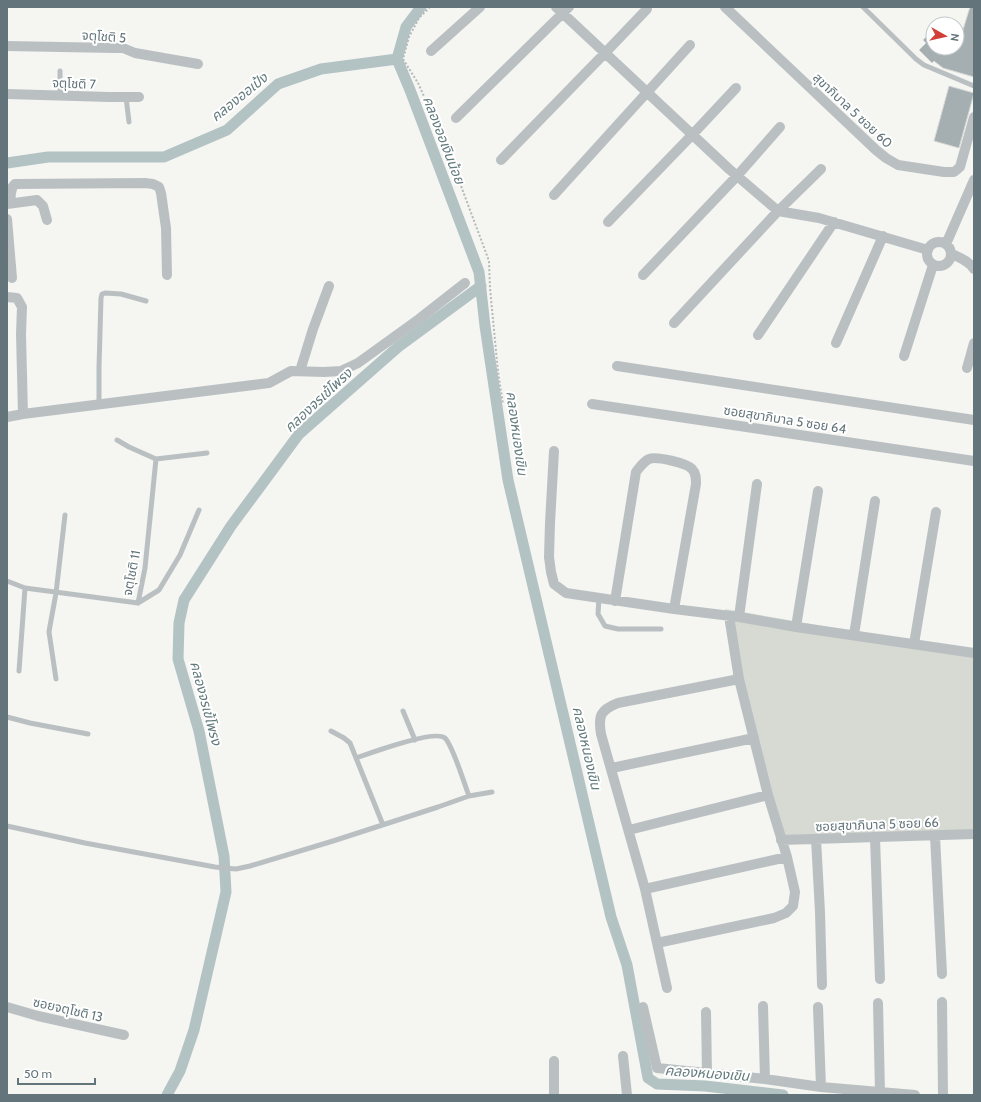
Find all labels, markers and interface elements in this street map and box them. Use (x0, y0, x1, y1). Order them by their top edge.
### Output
north arrow (925, 16, 965, 56)
street label: จตุโชติ 5 (81, 26, 127, 46)
text: N (947, 33, 962, 42)
water label: คลองออเป้ง (207, 68, 272, 125)
street label: สุขาภิบาล 5 ซอย 60 (810, 69, 896, 151)
street label: จตุโชติ 7 (52, 74, 97, 92)
water label: คลองออเงินน้อย (419, 93, 470, 188)
water label: คลองจรเข้โพรง (280, 363, 357, 436)
water label: คลองหนองเขิน (502, 390, 532, 478)
street label: ซอยสุขาภิบาล 5 ซอย 64 (723, 401, 848, 437)
street label: จตุโชติ 11 (119, 549, 143, 597)
water label: คลองจรเข้โพรง (186, 659, 226, 748)
water label: คลองหนองเขิน (569, 705, 606, 793)
street label: ซอยสุขาภิบาล 5 ซอย 66 (815, 814, 939, 834)
street label: ซอยจตุโชติ 13 (32, 993, 104, 1025)
scale bar (18, 1060, 95, 1086)
water label: คลองหนองเขิน (664, 1061, 751, 1085)
text: 50 m (24, 1066, 52, 1081)

